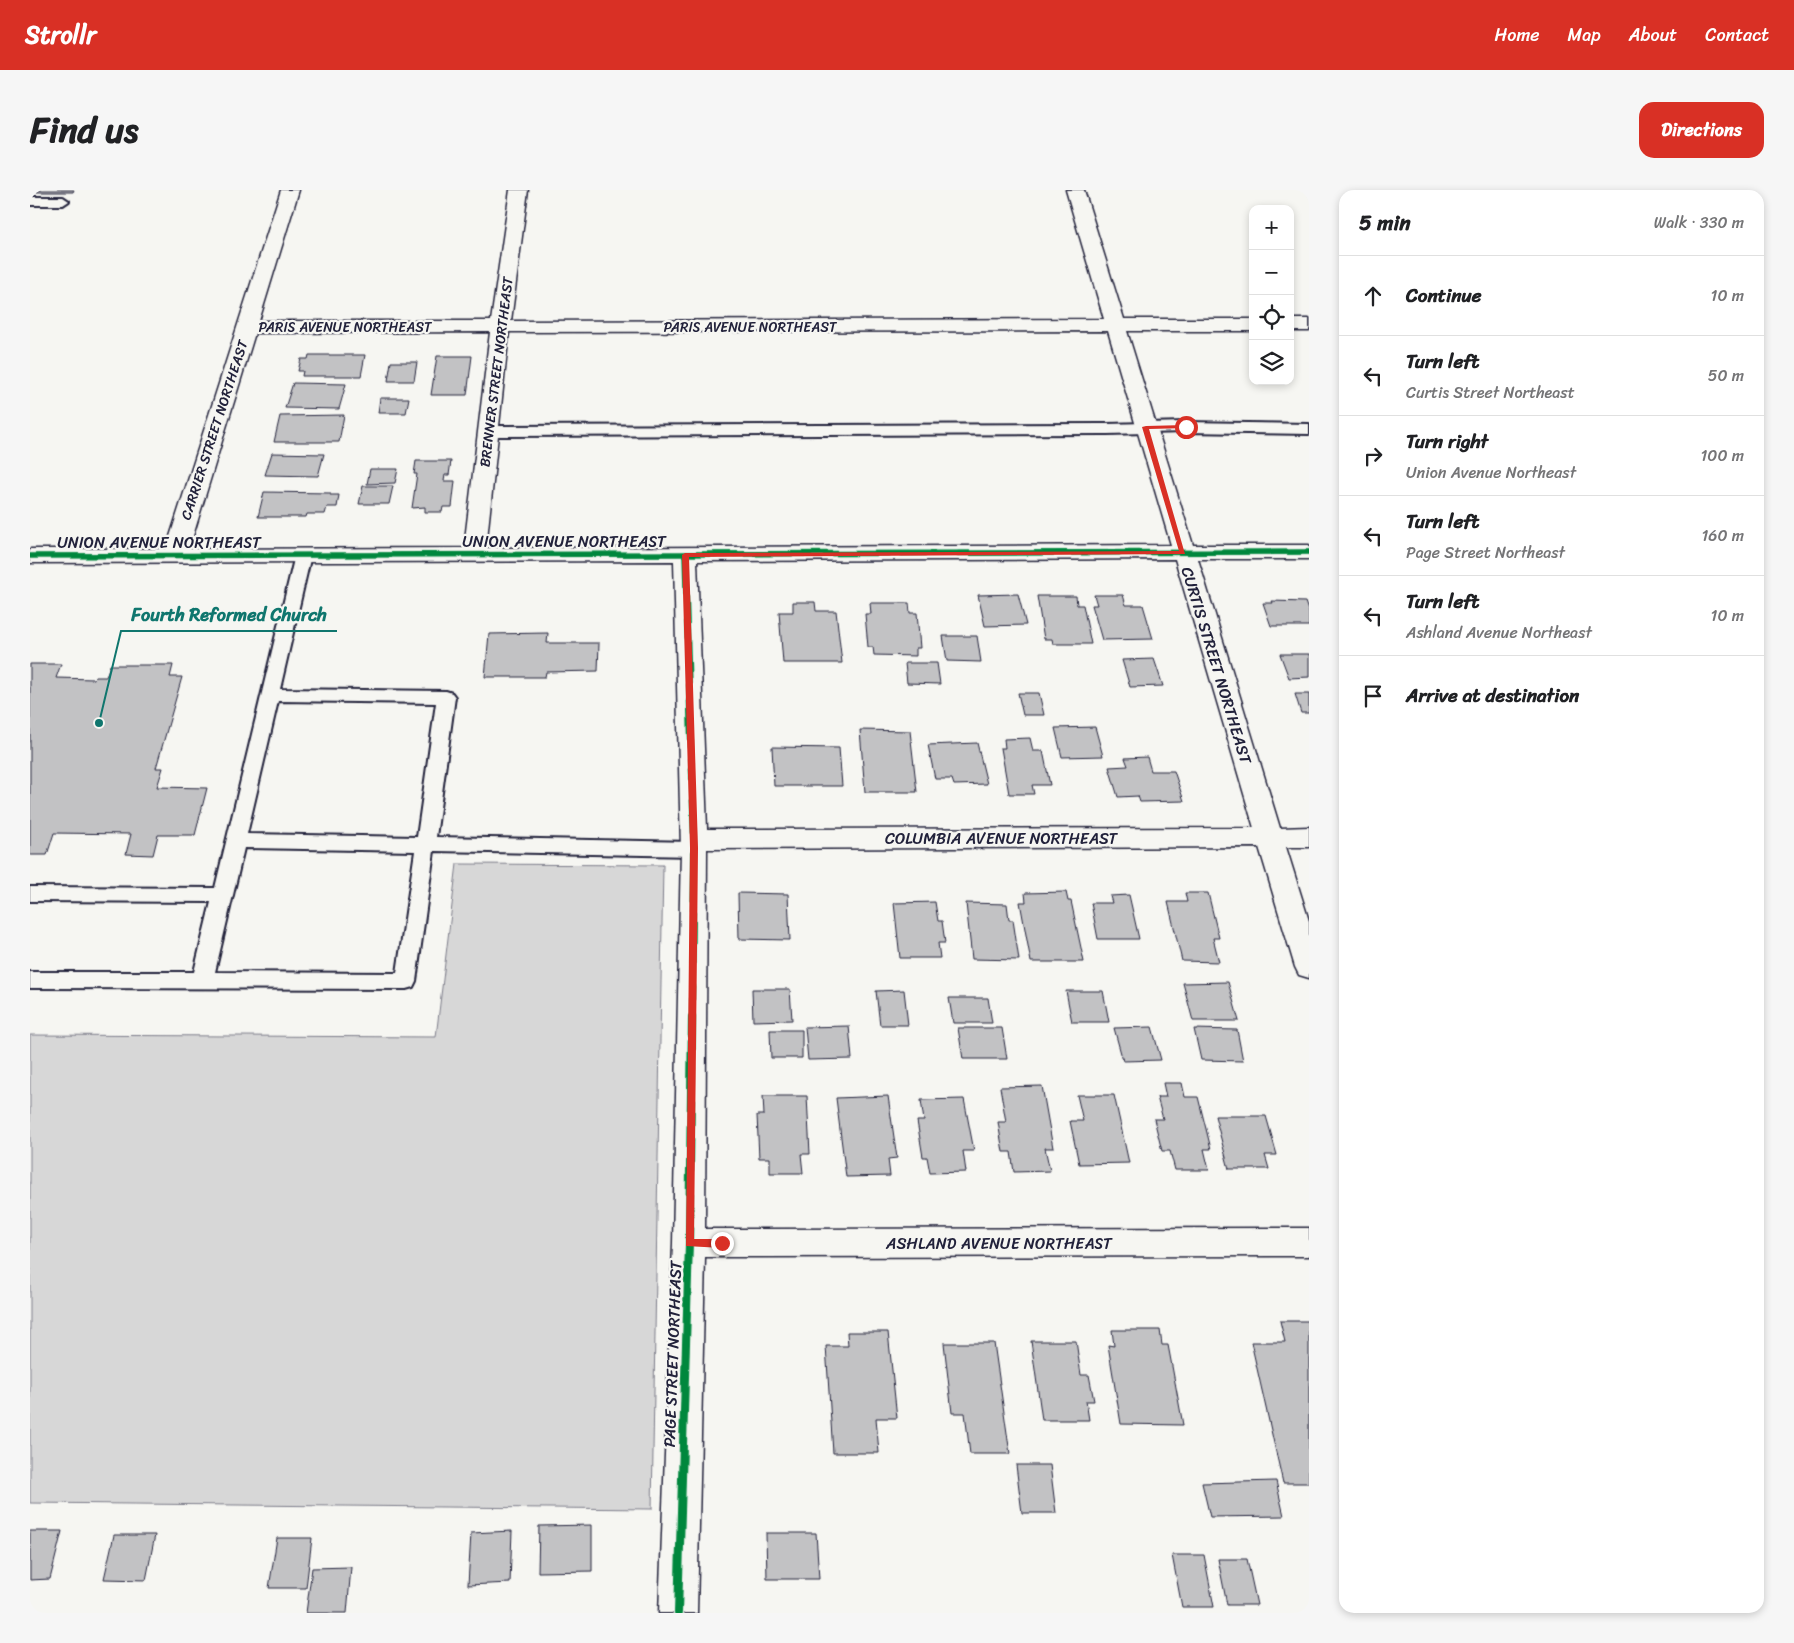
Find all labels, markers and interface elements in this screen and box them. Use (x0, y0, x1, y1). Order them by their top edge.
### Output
text: Strollr (25, 14, 96, 56)
text: Home (1495, 19, 1540, 51)
text: Map (1568, 19, 1601, 51)
text: About (1629, 19, 1677, 51)
text: Contact (1705, 19, 1769, 51)
text: Find us (30, 99, 138, 161)
button: Directions (1639, 102, 1764, 158)
text: 5 min (1359, 204, 1411, 242)
map controls (1249, 205, 1294, 385)
button: + (1249, 205, 1294, 250)
text: Walk · 330 m (1654, 208, 1744, 237)
button: − (1249, 250, 1294, 295)
street label: BRENNER STREET NORTHEAST (472, 275, 521, 469)
text: Continue (1406, 279, 1482, 312)
text: 10 m (1711, 281, 1744, 310)
icon: ahead (1359, 282, 1387, 310)
button: locate (1249, 295, 1294, 340)
street label: PARIS AVENUE NORTHEAST (259, 315, 433, 340)
street label: PARIS AVENUE NORTHEAST (664, 315, 838, 340)
street label: CARRIER STREET NORTHEAST (174, 336, 256, 523)
button: layers (1249, 340, 1294, 385)
text: Turn left (1406, 345, 1479, 378)
text: 50 m (1708, 361, 1744, 390)
icon: left (1359, 362, 1387, 390)
text: Curtis Street Northeast (1406, 378, 1575, 407)
route start (1175, 416, 1198, 439)
text: Turn right (1406, 425, 1488, 458)
text: 100 m (1700, 441, 1744, 470)
icon: right (1359, 442, 1387, 470)
text: Union Avenue Northeast (1406, 458, 1576, 487)
text: Turn left (1406, 505, 1479, 538)
text: 160 m (1701, 521, 1744, 550)
icon: left (1359, 522, 1387, 550)
street label: UNION AVENUE NORTHEAST (462, 527, 667, 556)
street label: UNION AVENUE NORTHEAST (57, 528, 262, 557)
text: Page Street Northeast (1406, 538, 1565, 567)
street label: CURTIS STREET NORTHEAST (1173, 563, 1261, 769)
text: Turn left (1406, 585, 1479, 618)
callout: Fourth Reformed Church (121, 598, 337, 631)
text: Fourth Reformed Church (130, 599, 327, 631)
text: 10 m (1711, 601, 1744, 630)
icon: left (1359, 602, 1387, 630)
text: Ashland Avenue Northeast (1406, 618, 1592, 647)
text: Arrive at destination (1406, 679, 1579, 712)
icon: arrive (1359, 682, 1387, 710)
street label: COLUMBIA AVENUE NORTHEAST (885, 824, 1118, 853)
street label: ASHLAND AVENUE NORTHEAST (885, 1229, 1113, 1258)
route end (711, 1232, 734, 1255)
street label: PAGE STREET NORTHEAST (655, 1259, 690, 1448)

